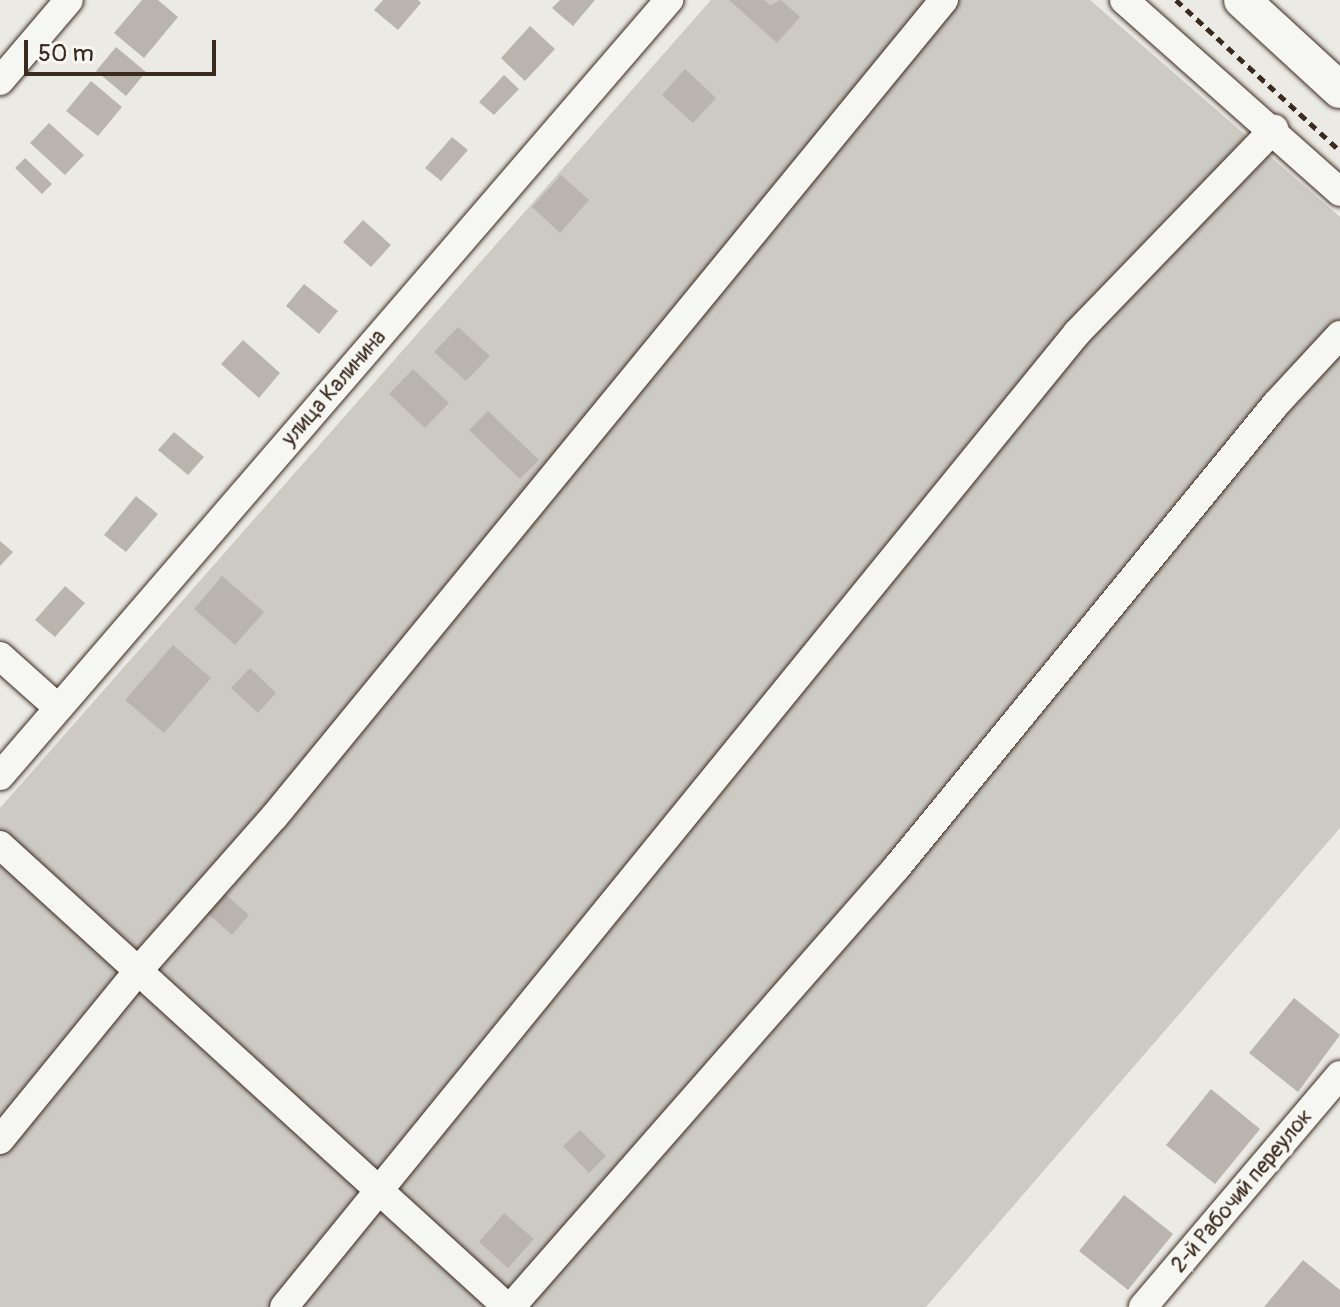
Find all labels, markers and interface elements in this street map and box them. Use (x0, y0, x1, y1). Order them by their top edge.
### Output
scale bar (28, 24, 220, 74)
text: 50 m (38, 39, 94, 68)
street label: улица Калинина (276, 324, 392, 452)
street label: 2-й Рабочий переулок (1166, 1104, 1318, 1278)

